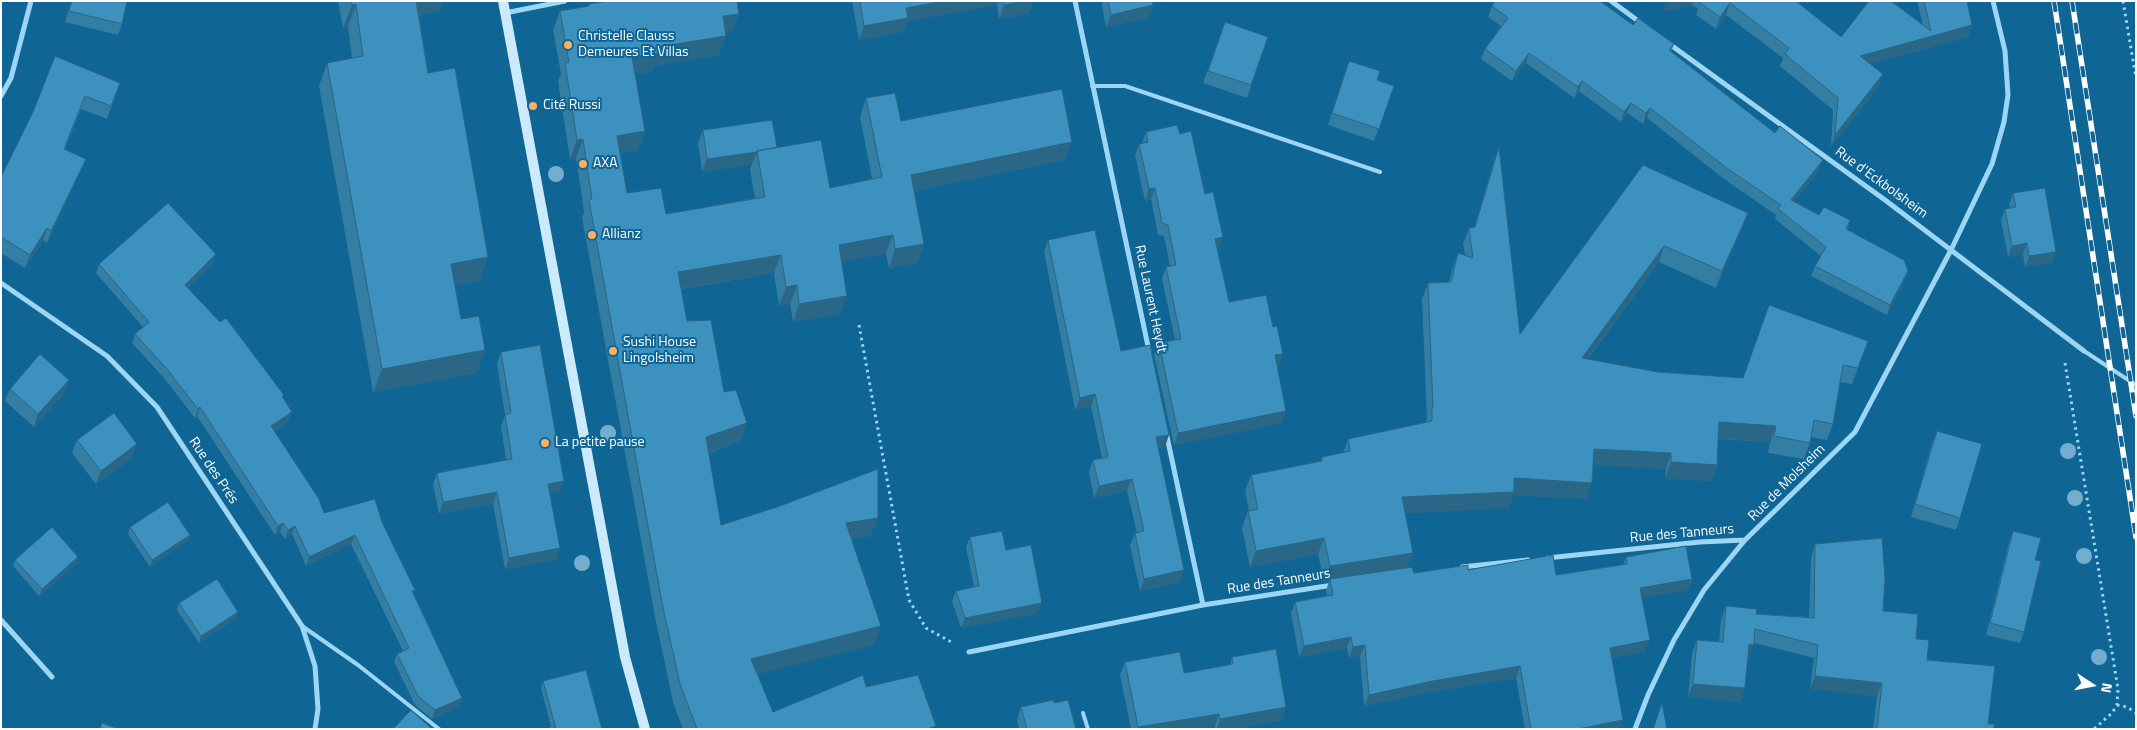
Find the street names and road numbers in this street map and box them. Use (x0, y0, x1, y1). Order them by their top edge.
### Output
street label: Rue d'Eckbolsheim (1831, 144, 1931, 222)
street label: Rue Laurent Heydt (1130, 244, 1170, 354)
street label: Rue des Prés (185, 434, 241, 508)
street label: Rue de Molsheim (1745, 441, 1829, 525)
street label: Rue des Tanneurs (1629, 521, 1735, 547)
street label: Rue des Tanneurs (1226, 566, 1332, 598)

